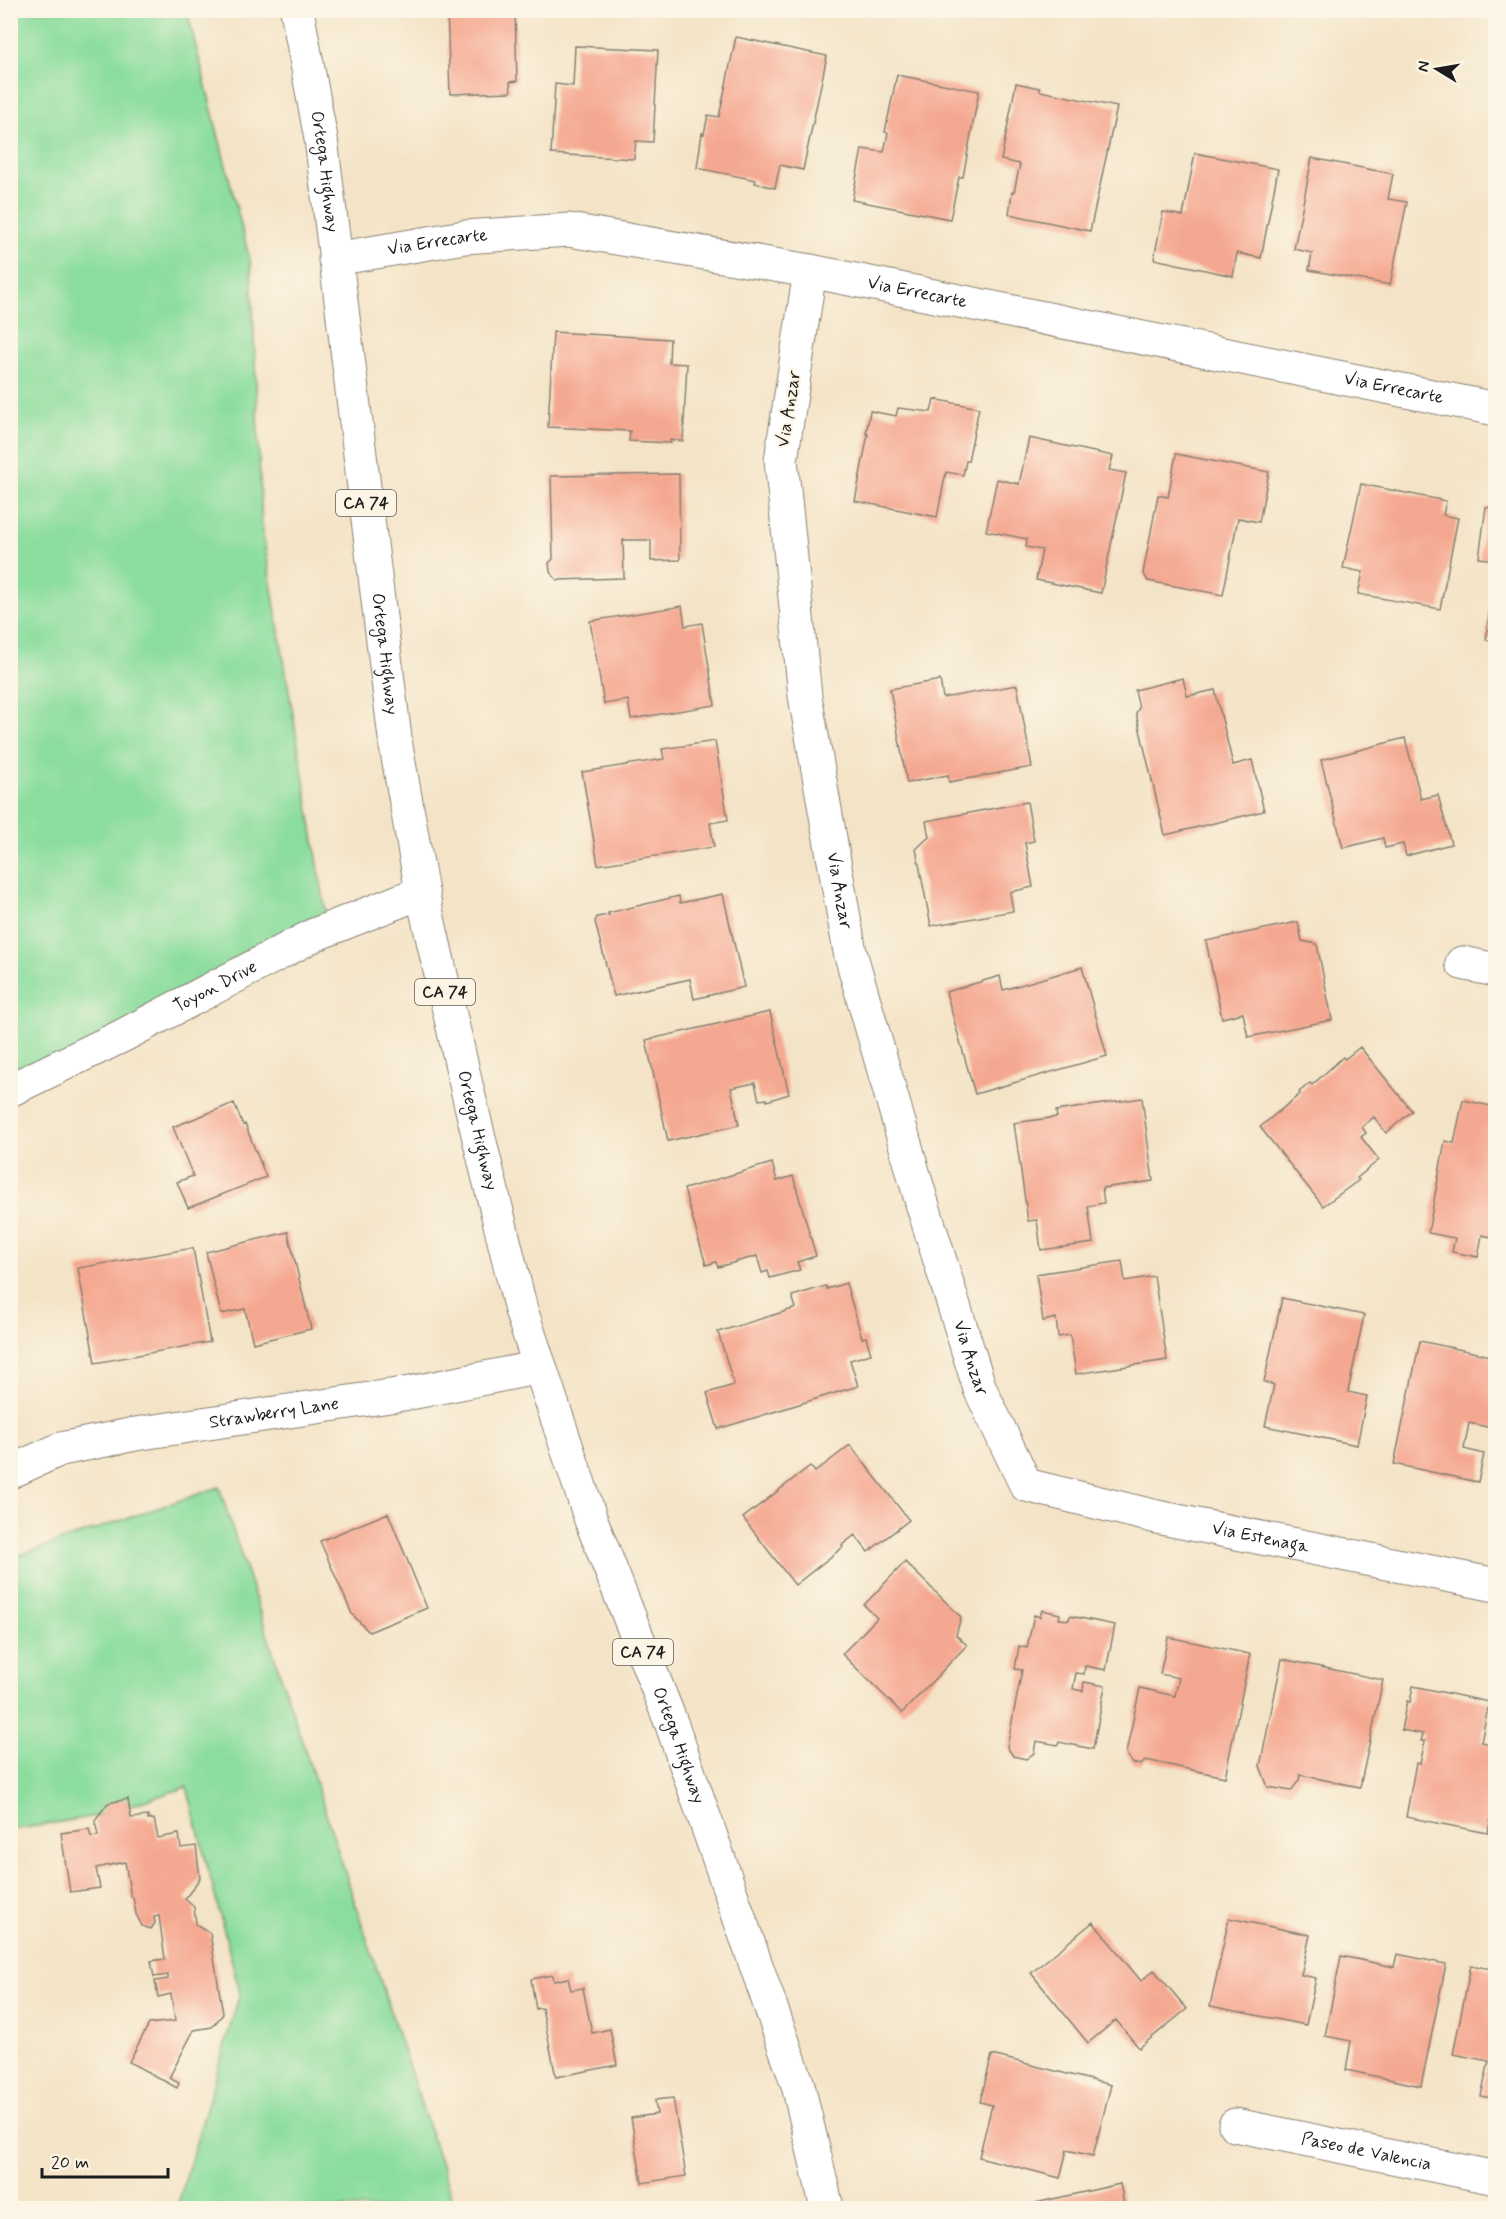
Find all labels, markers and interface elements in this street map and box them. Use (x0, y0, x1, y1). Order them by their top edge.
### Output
north arrow (1407, 39, 1467, 99)
text: N (1412, 59, 1435, 74)
street label: Ortega Highway (304, 109, 344, 234)
street label: Via Errecarte (386, 223, 488, 262)
street label: Via Errecarte (865, 271, 969, 314)
street label: Via Errecarte (1342, 367, 1446, 410)
street label: Via Anzar (771, 368, 807, 449)
road number: CA 74 (336, 490, 396, 516)
street label: Ortega Highway (365, 592, 404, 716)
street label: Via Anzar (821, 850, 858, 931)
street label: Toyon Drive (169, 955, 262, 1019)
road number: CA 74 (415, 979, 475, 1005)
street label: Ortega Highway (451, 1068, 503, 1193)
street label: Via Anzar (947, 1318, 994, 1401)
street label: Strawberry Lane (207, 1392, 341, 1435)
street label: Via Estenaga (1210, 1516, 1311, 1559)
road number: CA 74 (613, 1639, 673, 1665)
street label: Ortega Highway (646, 1684, 711, 1807)
street label: Paseo de Valencia (1299, 2127, 1433, 2177)
scale bar (42, 2141, 168, 2179)
text: 20 m (51, 2151, 89, 2175)

